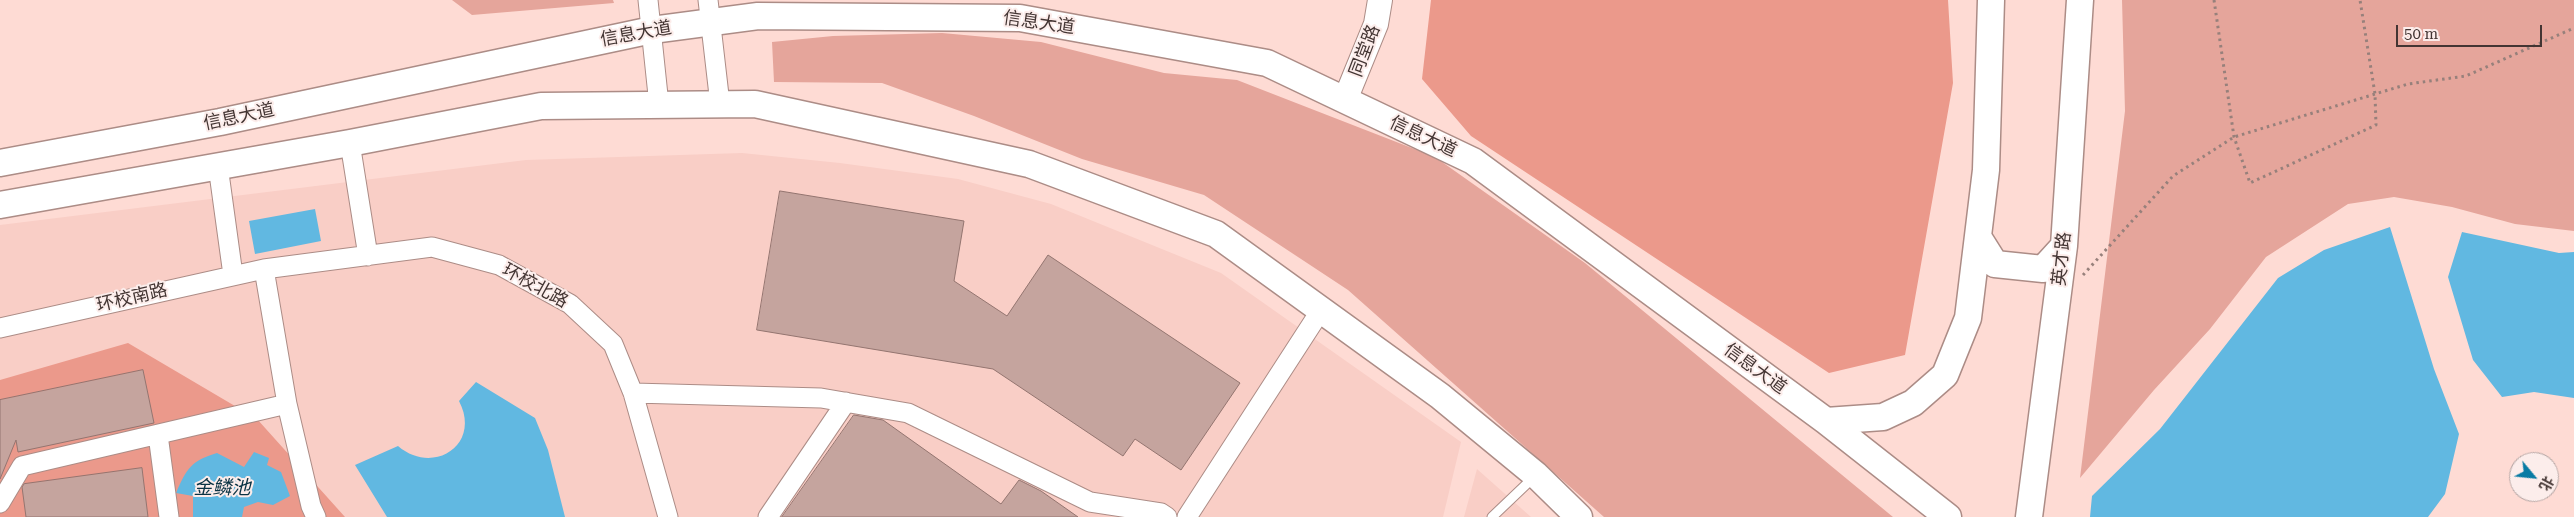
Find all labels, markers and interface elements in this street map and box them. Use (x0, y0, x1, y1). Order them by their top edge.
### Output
street label: 信息大道 (1002, 7, 1076, 39)
scale bar (2399, 15, 2545, 47)
street label: 信息大道 (599, 17, 673, 51)
street label: 同堂路 (1345, 22, 1385, 80)
text: 50 m (2404, 25, 2438, 43)
street label: 信息大道 (202, 99, 276, 135)
street label: 信息大道 (1386, 112, 1460, 162)
street label: 英才路 (2048, 231, 2076, 287)
street label: 环校北路 (498, 259, 572, 313)
street label: 环校南路 (94, 279, 170, 317)
street label: 信息大道 (1720, 339, 1790, 399)
north arrow (2509, 452, 2559, 502)
text: 北 (2536, 474, 2557, 494)
water label: 金鳞池 (194, 477, 250, 499)

